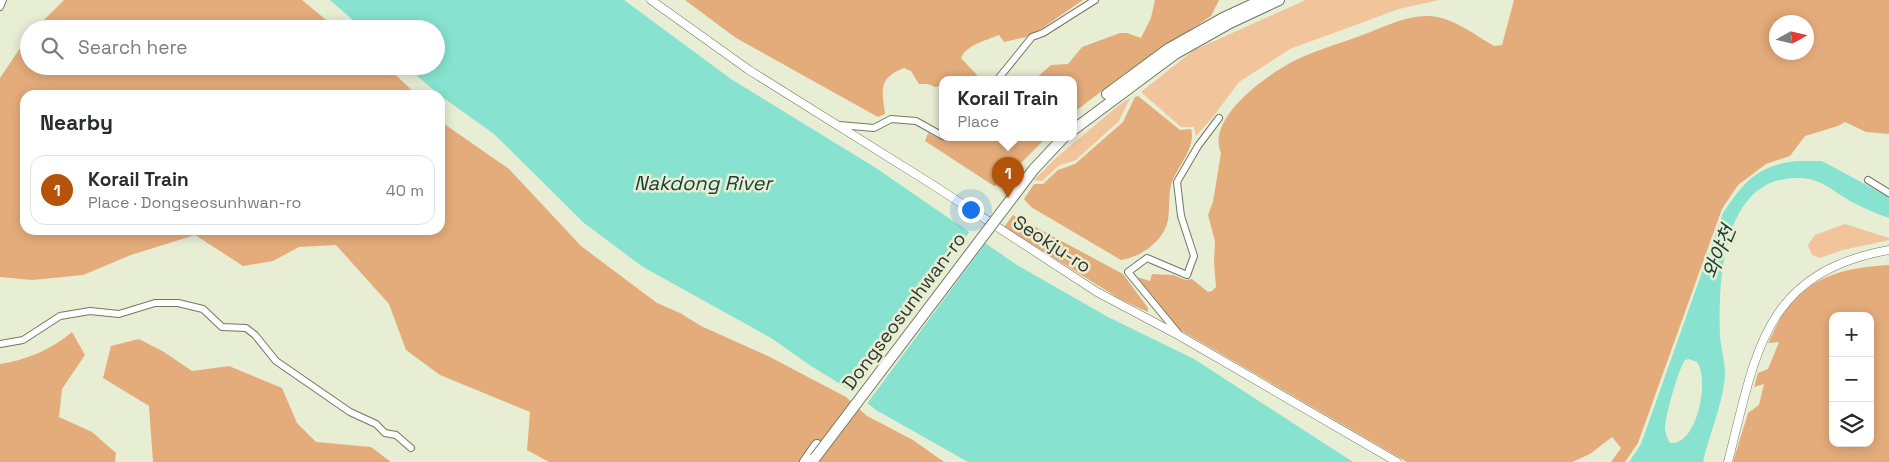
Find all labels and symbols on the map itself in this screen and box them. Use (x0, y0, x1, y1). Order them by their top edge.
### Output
north arrow (1769, 15, 1814, 60)
pin: 1 (992, 157, 1024, 198)
water label: Nakdong River (634, 170, 774, 196)
your location (958, 197, 984, 223)
street label: Seokju-ro (1008, 209, 1096, 279)
water label: 와야천 (1697, 219, 1742, 282)
street label: Dongseosunhwan-ro (837, 227, 971, 395)

